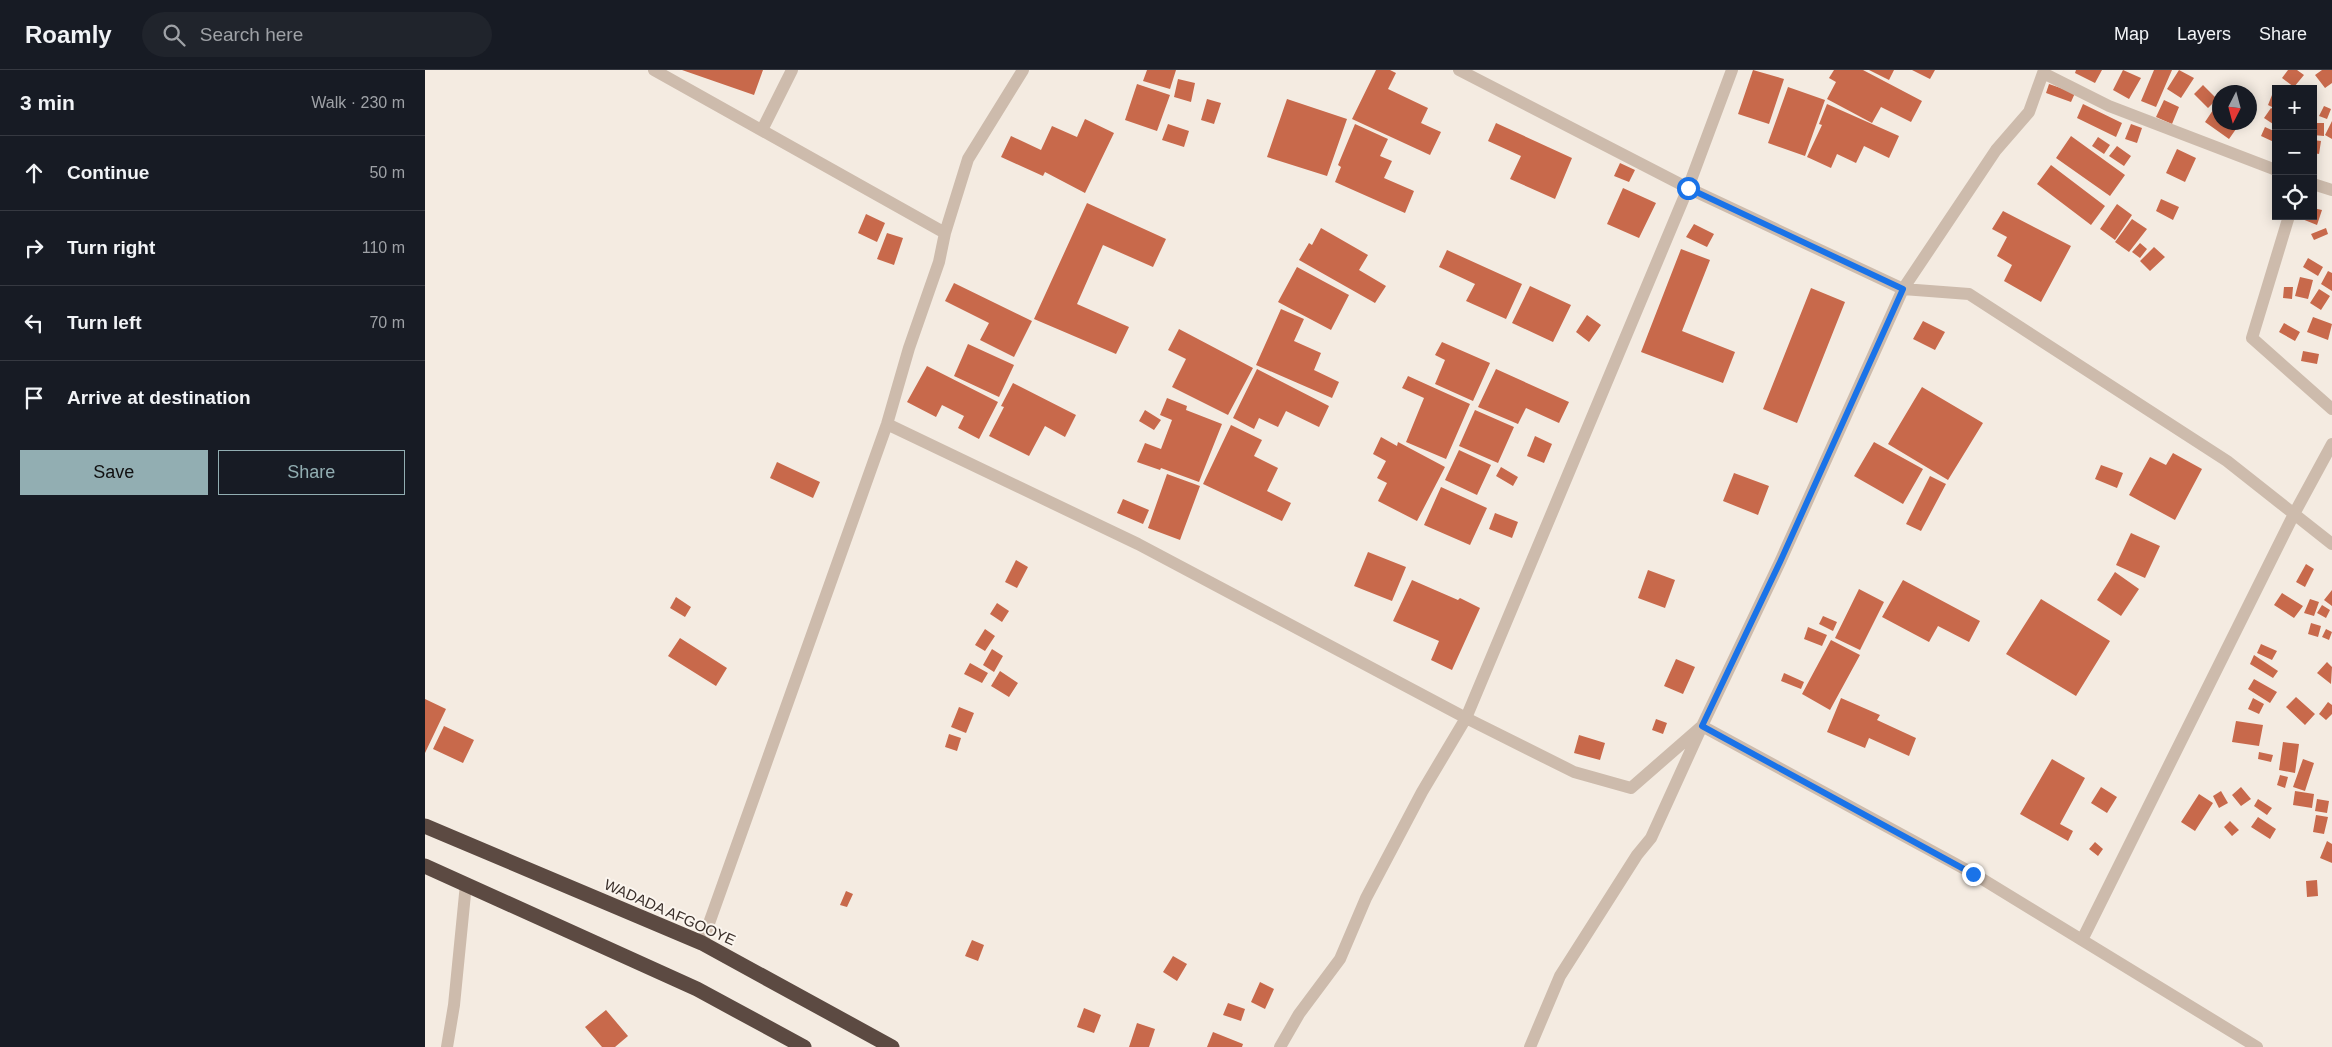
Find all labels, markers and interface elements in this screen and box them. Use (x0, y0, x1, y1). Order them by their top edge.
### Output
search box (142, 12, 492, 57)
text: Roamly (25, 21, 112, 48)
icon: search (160, 21, 188, 49)
text: Search here (200, 24, 303, 45)
text: Map (2114, 24, 2149, 44)
text: Layers (2177, 24, 2231, 44)
text: Share (2259, 24, 2307, 44)
north arrow (2212, 85, 2257, 130)
map controls (2272, 85, 2317, 220)
button: + (2272, 85, 2317, 130)
text: 3 min (20, 91, 75, 114)
text: Walk · 230 m (311, 94, 405, 111)
button: − (2272, 130, 2317, 175)
icon: ahead (20, 159, 48, 187)
text: Continue (67, 162, 149, 183)
text: 50 m (369, 164, 405, 181)
button: locate (2272, 175, 2317, 220)
route start (1677, 177, 1700, 200)
icon: right (20, 234, 48, 262)
text: Turn right (67, 237, 155, 258)
text: 110 m (362, 239, 405, 256)
icon: left (20, 309, 48, 337)
text: Turn left (67, 312, 142, 333)
text: 70 m (369, 314, 405, 331)
icon: arrive (20, 384, 48, 412)
text: Arrive at destination (67, 387, 251, 408)
button: Save (20, 450, 208, 495)
button: Share (218, 450, 405, 495)
route end (1962, 863, 1985, 886)
street label: WADADA AFGOOYE (602, 875, 738, 949)

